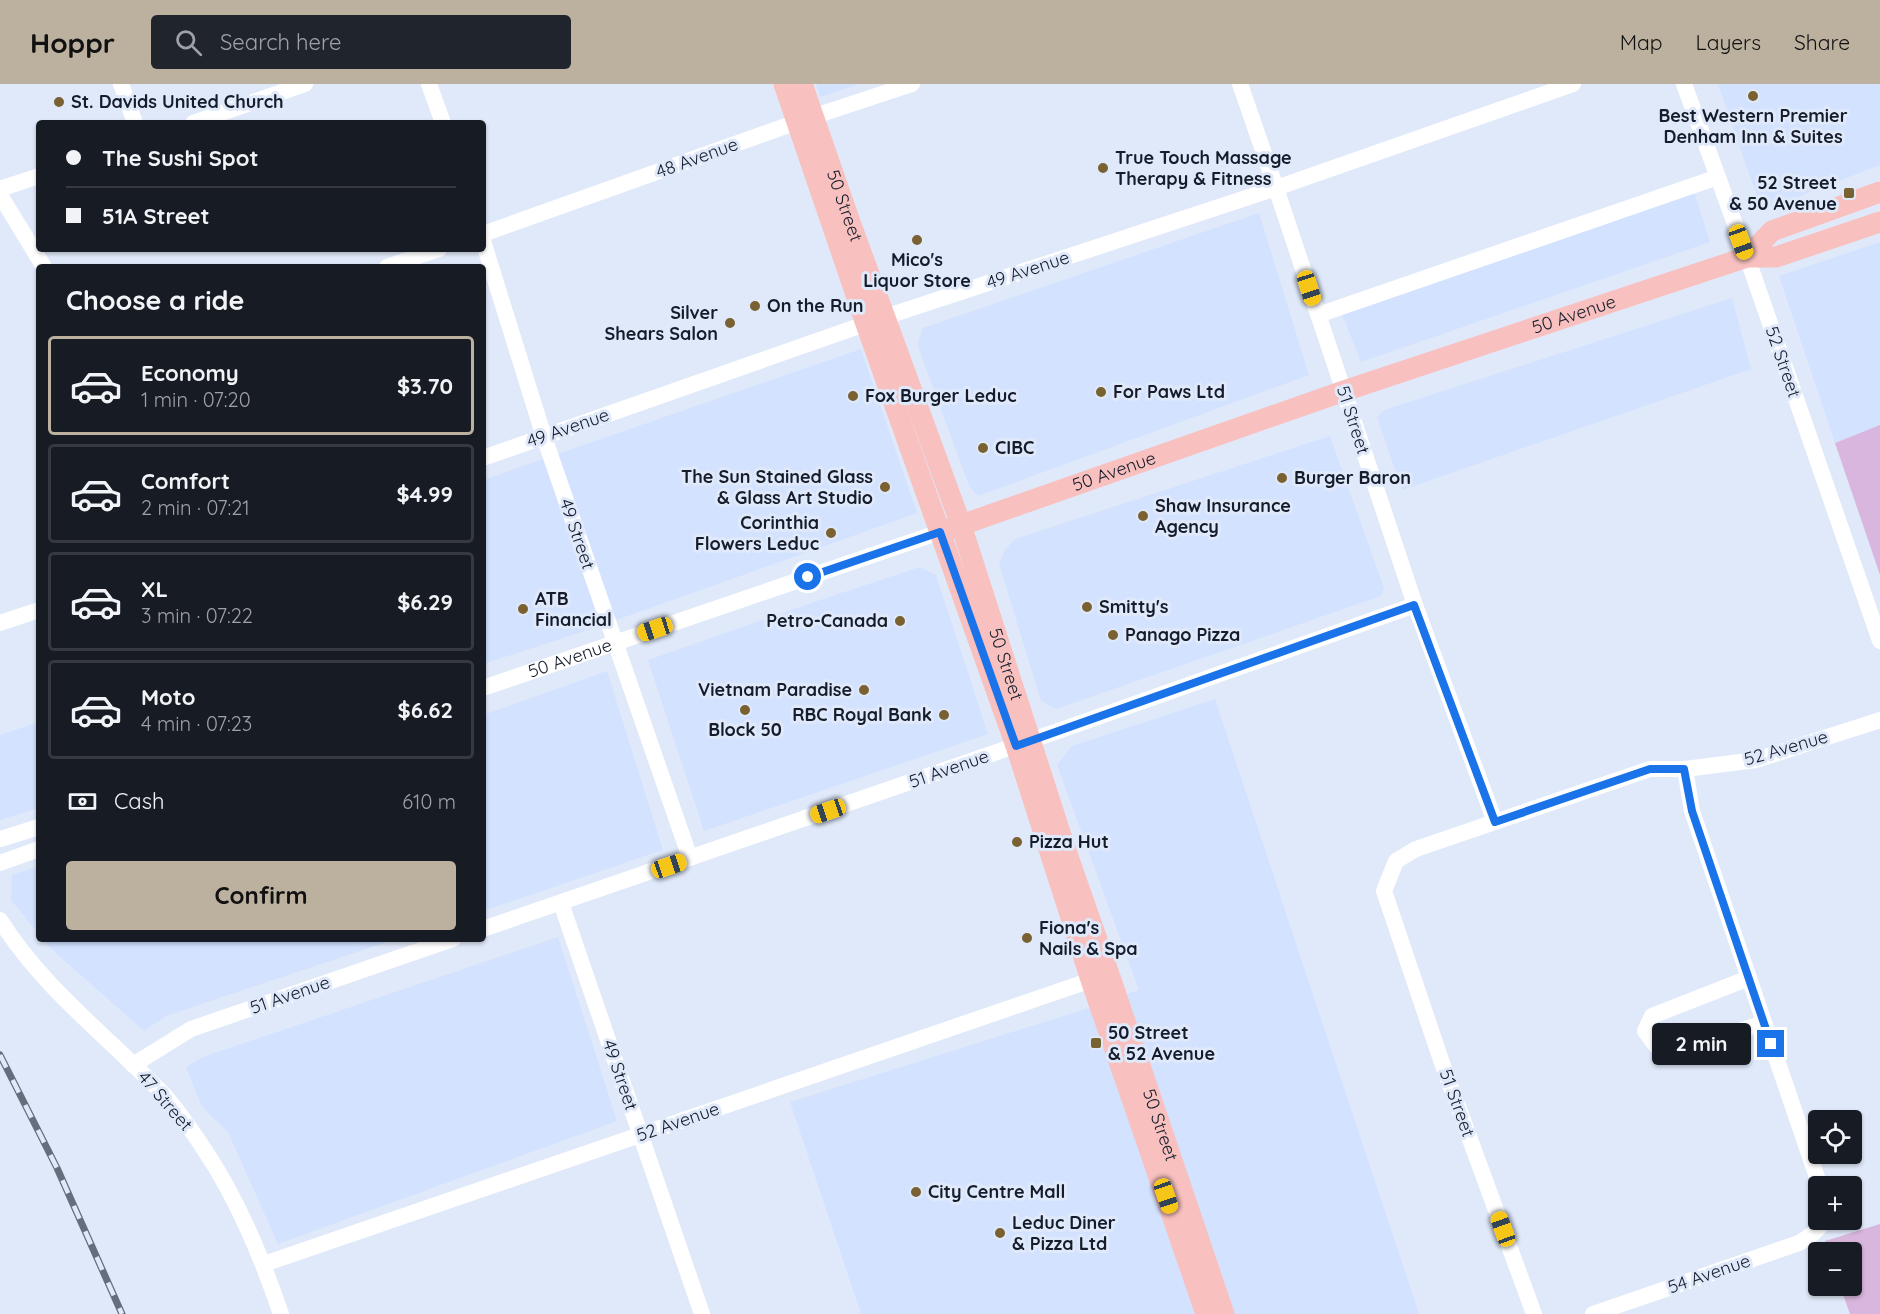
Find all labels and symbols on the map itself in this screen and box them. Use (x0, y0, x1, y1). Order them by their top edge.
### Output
marker: Best Western Premier Denham Inn & Suites (1746, 89, 1760, 103)
place label: St. Davids United Church (71, 90, 284, 113)
marker: St. Davids United Church (52, 95, 66, 109)
place label: Best Western Premier Denham Inn & Suites (1658, 104, 1848, 148)
street label: 48 Avenue (653, 132, 741, 183)
place label: True Touch Massage Therapy & Fitness (1115, 146, 1292, 190)
marker: True Touch Massage Therapy & Fitness (1096, 161, 1110, 175)
street label: 50 Street (822, 167, 868, 245)
place label: 52 Street & 50 Avenue (1729, 171, 1837, 215)
marker: 52 Street & 50 Avenue (1842, 186, 1856, 200)
car (1726, 222, 1756, 262)
marker: Mico's Liquor Store (910, 233, 924, 247)
street label: 49 Avenue (984, 245, 1072, 294)
place label: Mico's Liquor Store (863, 248, 971, 292)
car (1295, 268, 1323, 308)
street label: 50 Avenue (1529, 289, 1619, 339)
place label: On the Run (767, 294, 863, 317)
marker: On the Run (748, 299, 762, 313)
place label: Silver Shears Salon (604, 301, 718, 345)
marker: Silver Shears Salon (723, 316, 737, 330)
street label: 52 Street (1761, 323, 1806, 401)
place label: For Paws Ltd (1113, 380, 1225, 403)
street label: 51 Street (1332, 383, 1375, 457)
place label: Fox Burger Leduc (865, 384, 1017, 407)
marker: For Paws Ltd (1094, 385, 1108, 399)
marker: Fox Burger Leduc (846, 389, 860, 403)
street label: 49 Avenue (524, 403, 612, 452)
place label: CIBC (995, 436, 1034, 459)
marker: CIBC (976, 441, 990, 455)
street label: 50 Avenue (1069, 446, 1159, 496)
place label: The Sun Stained Glass & Glass Art Studio (681, 465, 873, 509)
place label: Burger Baron (1294, 466, 1411, 489)
marker: Burger Baron (1275, 471, 1289, 485)
marker: The Sun Stained Glass & Glass Art Studio (878, 480, 892, 494)
place label: Shaw Insurance Agency (1155, 494, 1291, 538)
street label: 49 Street (555, 495, 600, 572)
marker: Shaw Insurance Agency (1136, 509, 1150, 523)
place label: Corinthia Flowers Leduc (695, 511, 819, 555)
marker: Corinthia Flowers Leduc (824, 526, 838, 540)
route start (794, 563, 821, 590)
place label: ATB Financial (535, 587, 612, 631)
place label: Smitty's (1099, 595, 1169, 618)
marker: Smitty's (1080, 600, 1094, 614)
marker: ATB Financial (516, 602, 530, 616)
place label: Petro-Canada (766, 609, 888, 632)
marker: Petro-Canada (893, 614, 907, 628)
car (635, 615, 675, 643)
place label: Panago Pizza (1125, 623, 1240, 646)
street label: 50 Street (984, 625, 1029, 703)
marker: Panago Pizza (1106, 628, 1120, 642)
street label: 50 Avenue (525, 633, 615, 683)
place label: Vietnam Paradise (698, 678, 852, 701)
marker: Vietnam Paradise (857, 683, 871, 697)
marker: Block 50 (738, 703, 752, 717)
place label: RBC Royal Bank (792, 703, 932, 726)
marker: RBC Royal Bank (937, 708, 951, 722)
place label: Block 50 (708, 718, 782, 741)
street label: 52 Avenue (1741, 725, 1830, 770)
street label: 51 Avenue (906, 744, 992, 793)
car (808, 797, 848, 825)
place label: Pizza Hut (1029, 830, 1109, 853)
marker: Pizza Hut (1010, 835, 1024, 849)
car (649, 852, 689, 880)
place label: Fiona's Nails & Spa (1039, 916, 1138, 960)
marker: Fiona's Nails & Spa (1020, 931, 1034, 945)
street label: 51 Avenue (247, 970, 333, 1019)
place label: 50 Street & 52 Avenue (1108, 1021, 1215, 1065)
callout: 2 min (1651, 1023, 1750, 1065)
route end (1757, 1030, 1784, 1057)
street label: 49 Street (598, 1036, 643, 1113)
marker: 50 Street & 52 Avenue (1089, 1036, 1103, 1050)
street label: 47 Street (133, 1066, 198, 1135)
street label: 51 Street (1435, 1066, 1480, 1140)
street label: 50 Street (1138, 1086, 1183, 1164)
street label: 52 Avenue (633, 1097, 722, 1146)
car (1152, 1176, 1180, 1216)
place label: City Centre Mall (928, 1180, 1065, 1203)
marker: City Centre Mall (909, 1185, 923, 1199)
car (1488, 1209, 1518, 1249)
place label: Leduc Diner & Pizza Ltd (1012, 1211, 1116, 1255)
marker: Leduc Diner & Pizza Ltd (993, 1226, 1007, 1240)
street label: 54 Avenue (1665, 1249, 1753, 1298)

